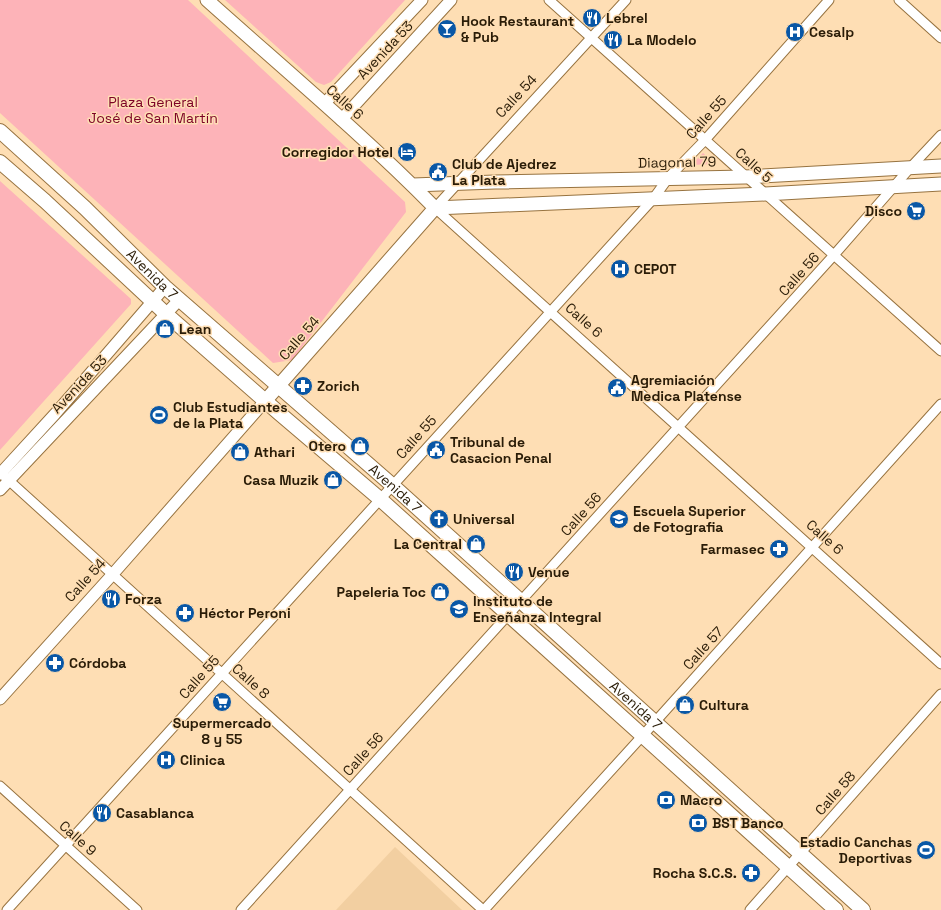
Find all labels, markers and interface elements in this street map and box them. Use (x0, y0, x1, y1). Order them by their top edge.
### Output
restaurant icon: Lebrel (581, 7, 603, 29)
place label: Lebrel (606, 9, 648, 27)
place label: Hook Restaurant & Pub (461, 12, 574, 46)
street label: Avenida 53 (353, 17, 417, 83)
bar icon: Hook Restaurant & Pub (436, 18, 458, 40)
hospital icon: Cesalp (784, 21, 806, 43)
place label: Cesalp (809, 23, 854, 41)
restaurant icon: La Modelo (602, 29, 624, 51)
place label: La Modelo (627, 31, 696, 49)
street label: Calle 54 (491, 70, 541, 121)
street label: Calle 6 (322, 80, 368, 124)
street label: Calle 55 (682, 91, 730, 143)
park label: Plaza General José de San Martín (88, 93, 218, 127)
hotel icon: Corregidor Hotel (396, 141, 418, 163)
place label: Corregidor Hotel (282, 143, 393, 161)
street label: Calle 5 (732, 144, 776, 186)
street label: Diagonal 79 (638, 152, 716, 172)
place label: Club de Ajedrez La Plata (452, 155, 556, 189)
public building icon: Club de Ajedrez La Plata (427, 161, 449, 183)
supermarket icon: Disco (905, 200, 927, 222)
place label: Disco (865, 202, 902, 220)
street label: Avenida 7 (123, 245, 182, 303)
street label: Calle 56 (775, 248, 823, 300)
hospital icon: CEPOT (609, 258, 631, 280)
place label: CEPOT (634, 260, 677, 278)
street label: Calle 6 (561, 298, 607, 342)
street label: Calle 54 (275, 312, 323, 364)
shop icon: Lean (154, 318, 176, 340)
place label: Lean (179, 320, 211, 338)
street label: Avenida 53 (47, 351, 111, 417)
place label: Agremiación Medica Platense (631, 371, 742, 405)
pharmacy icon: Zorich (292, 375, 314, 397)
place label: Zorich (317, 377, 360, 395)
public building icon: Agremiación Medica Platense (606, 377, 628, 399)
place label: Club Estudiantes de la Plata (173, 398, 288, 432)
sports icon: Club Estudiantes de la Plata (148, 404, 170, 426)
street label: Calle 55 (392, 411, 440, 463)
place label: Tribunal de Casacion Penal (450, 433, 552, 467)
shop icon: Otero (349, 435, 371, 457)
place label: Otero (308, 437, 346, 455)
public building icon: Tribunal de Casacion Penal (425, 439, 447, 461)
shop icon: Athari (229, 441, 251, 463)
place label: Athari (254, 443, 295, 461)
street label: Avenida 7 (365, 460, 426, 517)
shop icon: Casa Muzik (322, 469, 344, 491)
place label: Casa Muzik (243, 471, 319, 489)
street label: Calle 56 (557, 488, 605, 540)
place label: Escuela Superior de Fotografia (633, 502, 746, 536)
church icon: Universal (428, 508, 450, 530)
school or university icon: Escuela Superior de Fotografia (608, 508, 630, 530)
place label: Universal (453, 510, 515, 528)
street label: Calle 6 (802, 515, 848, 559)
shop icon: La Central (465, 533, 487, 555)
place label: La Central (394, 535, 462, 553)
pharmacy icon: Farmasec (768, 538, 790, 560)
place label: Farmasec (700, 540, 765, 558)
street label: Calle 54 (61, 554, 110, 606)
restaurant icon: Venue (503, 561, 525, 583)
place label: Venue (528, 563, 570, 581)
shop icon: Papeleria Toc (429, 581, 451, 603)
place label: Papeleria Toc (337, 583, 426, 601)
restaurant icon: Forza (100, 588, 122, 610)
place label: Forza (125, 590, 162, 608)
place label: Instituto de Enseñanza Integral (473, 592, 602, 626)
school or university icon: Instituto de Enseñanza Integral (448, 598, 470, 620)
pharmacy icon: Héctor Peroni (174, 602, 196, 624)
place label: Héctor Peroni (199, 604, 291, 622)
street label: Calle 57 (679, 623, 727, 673)
street label: Calle 55 (175, 651, 223, 703)
pharmacy icon: Córdoba (44, 652, 66, 674)
place label: Córdoba (69, 654, 126, 672)
street label: Calle 8 (228, 659, 274, 703)
street label: Avenida 7 (606, 677, 666, 734)
supermarket icon: Supermercado 8 y 55 (211, 691, 233, 713)
shop icon: Cultura (674, 694, 696, 716)
place label: Cultura (699, 696, 749, 714)
place label: Supermercado 8 y 55 (173, 714, 271, 748)
street label: Calle 56 (339, 728, 387, 780)
hospital icon: Clinica (155, 749, 177, 771)
place label: Clinica (180, 751, 225, 769)
street label: Calle 58 (811, 767, 859, 819)
bank icon: Macro (655, 789, 677, 811)
place label: Macro (680, 791, 722, 809)
restaurant icon: Casablanca (91, 802, 113, 824)
place label: Casablanca (116, 804, 194, 822)
bank icon: BST Banco (687, 812, 709, 834)
place label: BST Banco (712, 814, 784, 832)
street label: Calle 9 (55, 816, 101, 860)
place label: Estadio Canchas Deportivas (800, 833, 912, 867)
sports icon: Estadio Canchas Deportivas (915, 839, 937, 861)
pharmacy icon: Rocha S.C.S. (740, 862, 762, 884)
place label: Rocha S.C.S. (653, 864, 737, 882)

